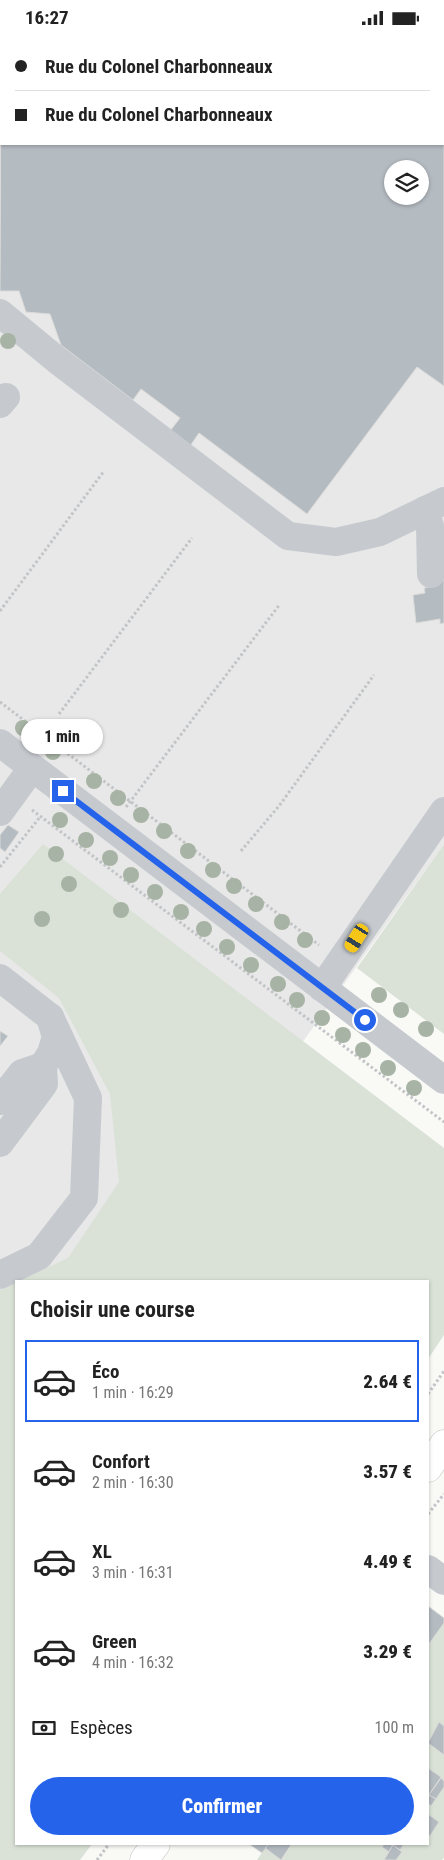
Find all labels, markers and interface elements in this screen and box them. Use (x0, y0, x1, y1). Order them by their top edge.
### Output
text: 16:27 (25, 6, 69, 29)
text: Rue du Colonel Charbonneaux (45, 55, 273, 78)
text: Rue du Colonel Charbonneaux (45, 103, 273, 126)
map controls (384, 160, 429, 205)
button: layers (384, 160, 429, 205)
callout: 1 min (22, 719, 104, 753)
text: 1 min (44, 727, 80, 746)
route end (52, 780, 74, 802)
car (342, 921, 371, 955)
route start (354, 1009, 376, 1031)
text: Choisir une course (30, 1297, 195, 1322)
icon: car (32, 1359, 77, 1404)
text: Éco (92, 1360, 119, 1383)
text: 2.64 € (363, 1370, 412, 1393)
text: 1 min · 16:29 (92, 1383, 174, 1402)
icon: car (32, 1449, 77, 1494)
text: Confort (92, 1450, 150, 1473)
text: 3.57 € (363, 1460, 412, 1483)
text: 2 min · 16:30 (92, 1473, 174, 1492)
icon: car (32, 1539, 77, 1584)
text: XL (92, 1540, 112, 1563)
text: 4.49 € (363, 1550, 412, 1573)
text: 3 min · 16:31 (92, 1563, 174, 1582)
icon: car (32, 1629, 77, 1674)
text: Green (92, 1630, 137, 1653)
text: 3.29 € (363, 1640, 412, 1663)
text: 4 min · 16:32 (92, 1653, 174, 1672)
icon: cash (30, 1714, 58, 1742)
text: Espèces (70, 1716, 133, 1739)
text: 100 m (375, 1718, 414, 1737)
button: Confirmer (30, 1777, 414, 1835)

